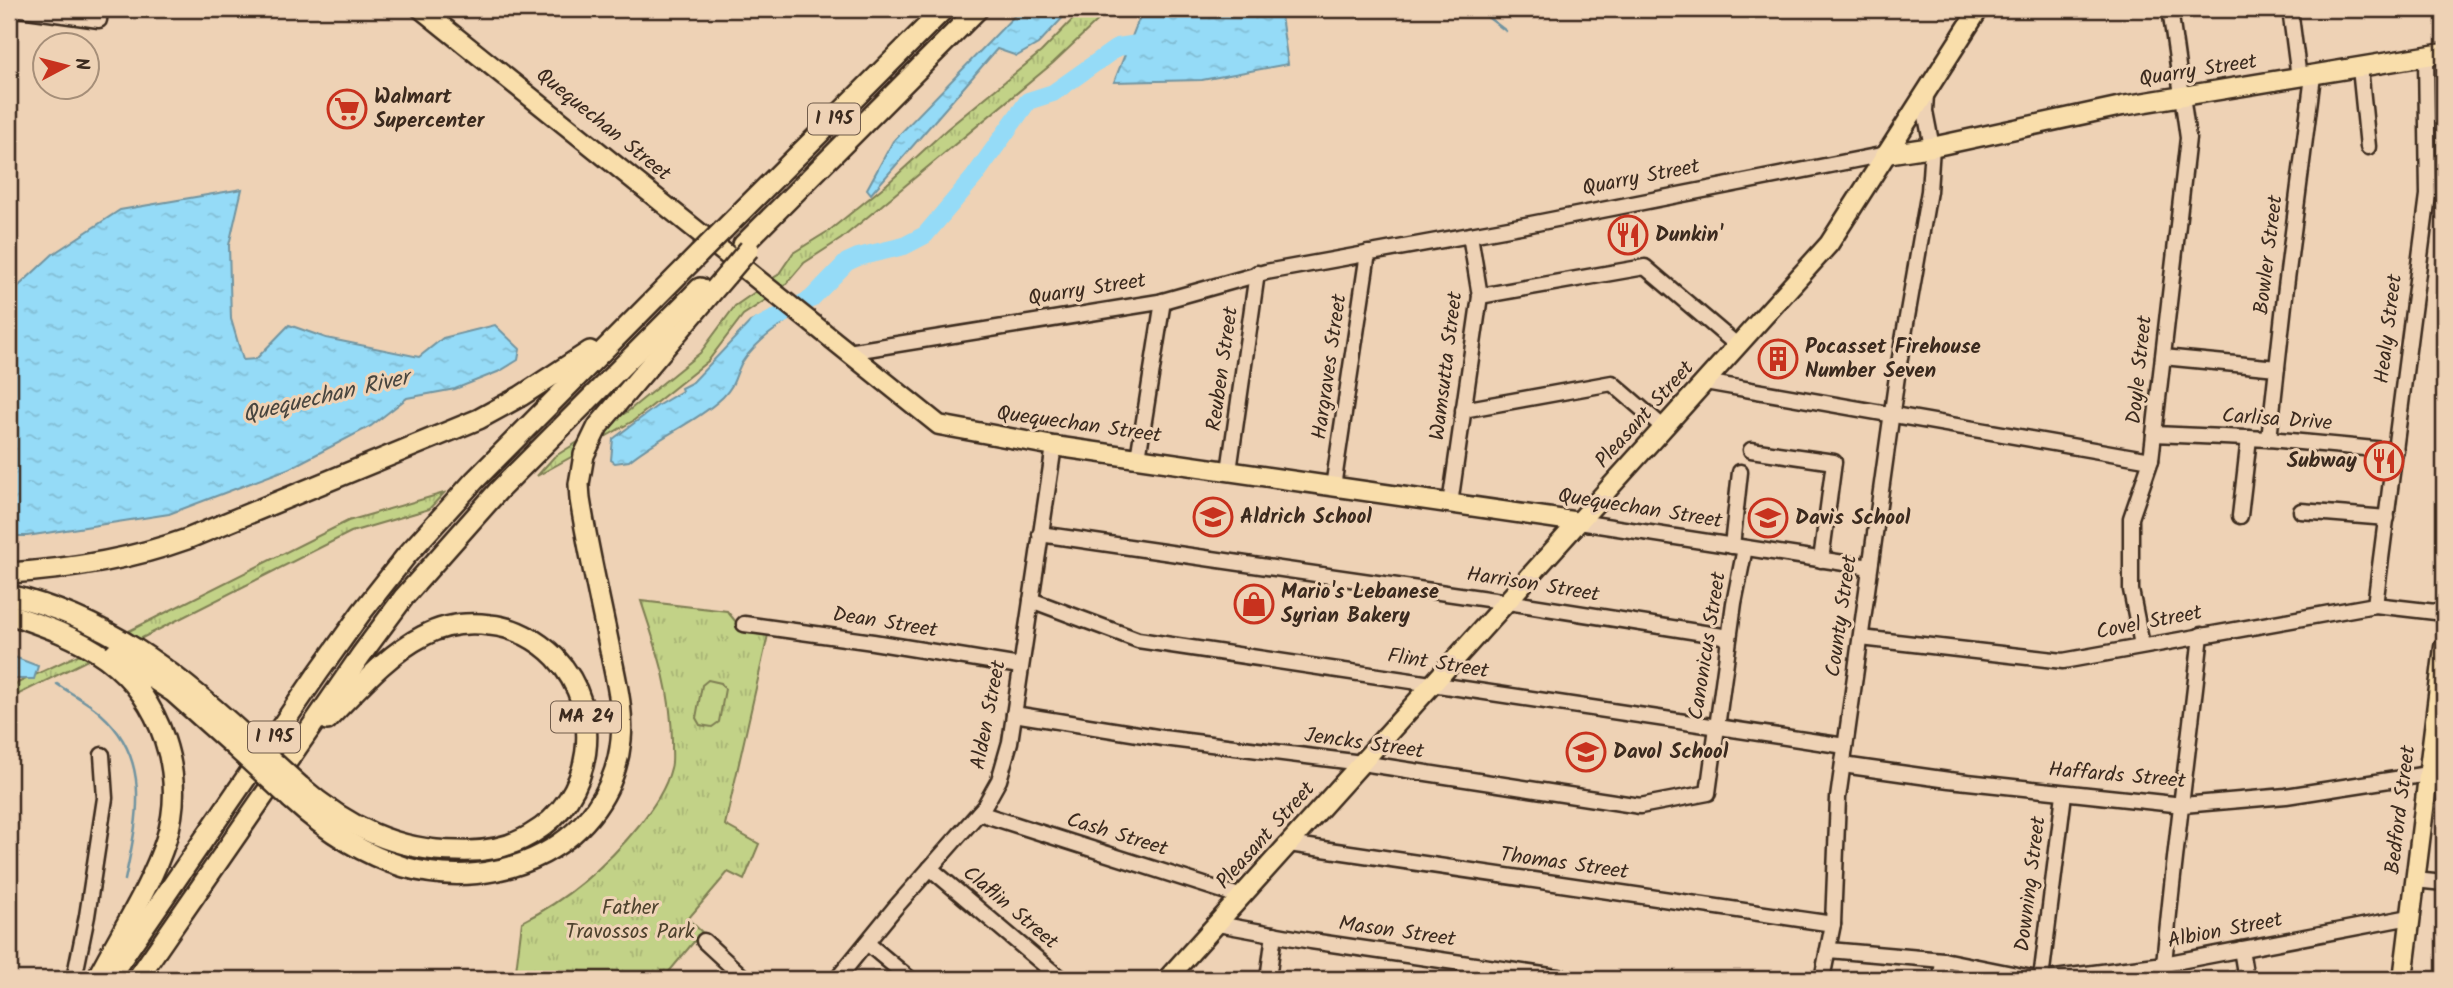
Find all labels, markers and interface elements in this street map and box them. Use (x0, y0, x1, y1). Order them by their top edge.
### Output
north arrow (32, 32, 102, 102)
street label: Quarry Street (2137, 45, 2260, 97)
text: N (65, 56, 97, 72)
street label: Quequechan Street (528, 60, 678, 191)
place label: Walmart Supercenter (374, 81, 486, 138)
supermarket icon: Walmart Supercenter (326, 88, 368, 130)
road number: I 195 (808, 104, 860, 134)
street label: Quarry Street (1580, 150, 1703, 206)
street label: Bowler Street (2245, 192, 2293, 317)
restaurant icon: Dunkin' (1607, 214, 1649, 256)
place label: Dunkin' (1655, 219, 1724, 252)
street label: Quarry Street (1026, 264, 1149, 316)
street label: Healy Street (2366, 272, 2412, 386)
street label: Wamsutta Street (1421, 289, 1473, 442)
street label: Hargraves Street (1303, 291, 1357, 442)
street label: Reuben Street (1198, 304, 1248, 433)
street label: Doyle Street (2118, 313, 2162, 426)
place label: Pocasset Firehouse Number Seven (1805, 331, 1981, 388)
building icon: Pocasset Firehouse Number Seven (1757, 338, 1799, 380)
street label: Pleasant Street (1587, 353, 1703, 476)
water label: Quequechan River (239, 359, 417, 434)
street label: Quequechan Street (995, 397, 1164, 453)
street label: Carlisa Drive (2221, 400, 2334, 440)
restaurant icon: Subway (2363, 440, 2405, 482)
place label: Subway (2287, 445, 2357, 478)
street label: Quequechan Street (1556, 480, 1725, 538)
school or university icon: Aldrich School (1192, 496, 1234, 538)
school or university icon: Davis School (1747, 497, 1789, 539)
place label: Aldrich School (1240, 501, 1372, 534)
place label: Davis School (1795, 502, 1911, 535)
street label: County Street (1817, 552, 1867, 679)
street label: Harrison Street (1464, 558, 1603, 612)
street label: Canonicus Street (1680, 569, 1736, 722)
place label: Mario's Lebanese Syrian Bakery (1281, 576, 1439, 633)
shop icon: Mario's Lebanese Syrian Bakery (1233, 583, 1275, 625)
street label: Covel Street (2093, 596, 2206, 649)
street label: Dean Street (830, 598, 941, 648)
street label: Flint Street (1385, 640, 1492, 688)
street label: Alden Street (962, 657, 1016, 772)
road number: MA 24 (551, 702, 621, 732)
street label: Jencks Street (1302, 719, 1427, 769)
road number: I 195 (248, 722, 300, 752)
school or university icon: Davol School (1565, 731, 1607, 773)
place label: Davol School (1613, 736, 1729, 769)
street label: Bedford Street (2377, 743, 2425, 876)
street label: Haffards Street (2047, 754, 2188, 799)
street label: Pleasant Street (1208, 774, 1324, 897)
street label: Cash Street (1062, 804, 1173, 866)
street label: Downing Street (2006, 814, 2056, 954)
street label: Thomas Street (1498, 839, 1631, 889)
street label: Claflin Street (955, 858, 1066, 959)
park label: Father Travossos Park (565, 892, 695, 949)
street label: Albion Street (2165, 904, 2286, 958)
street label: Mason Street (1336, 907, 1458, 957)

